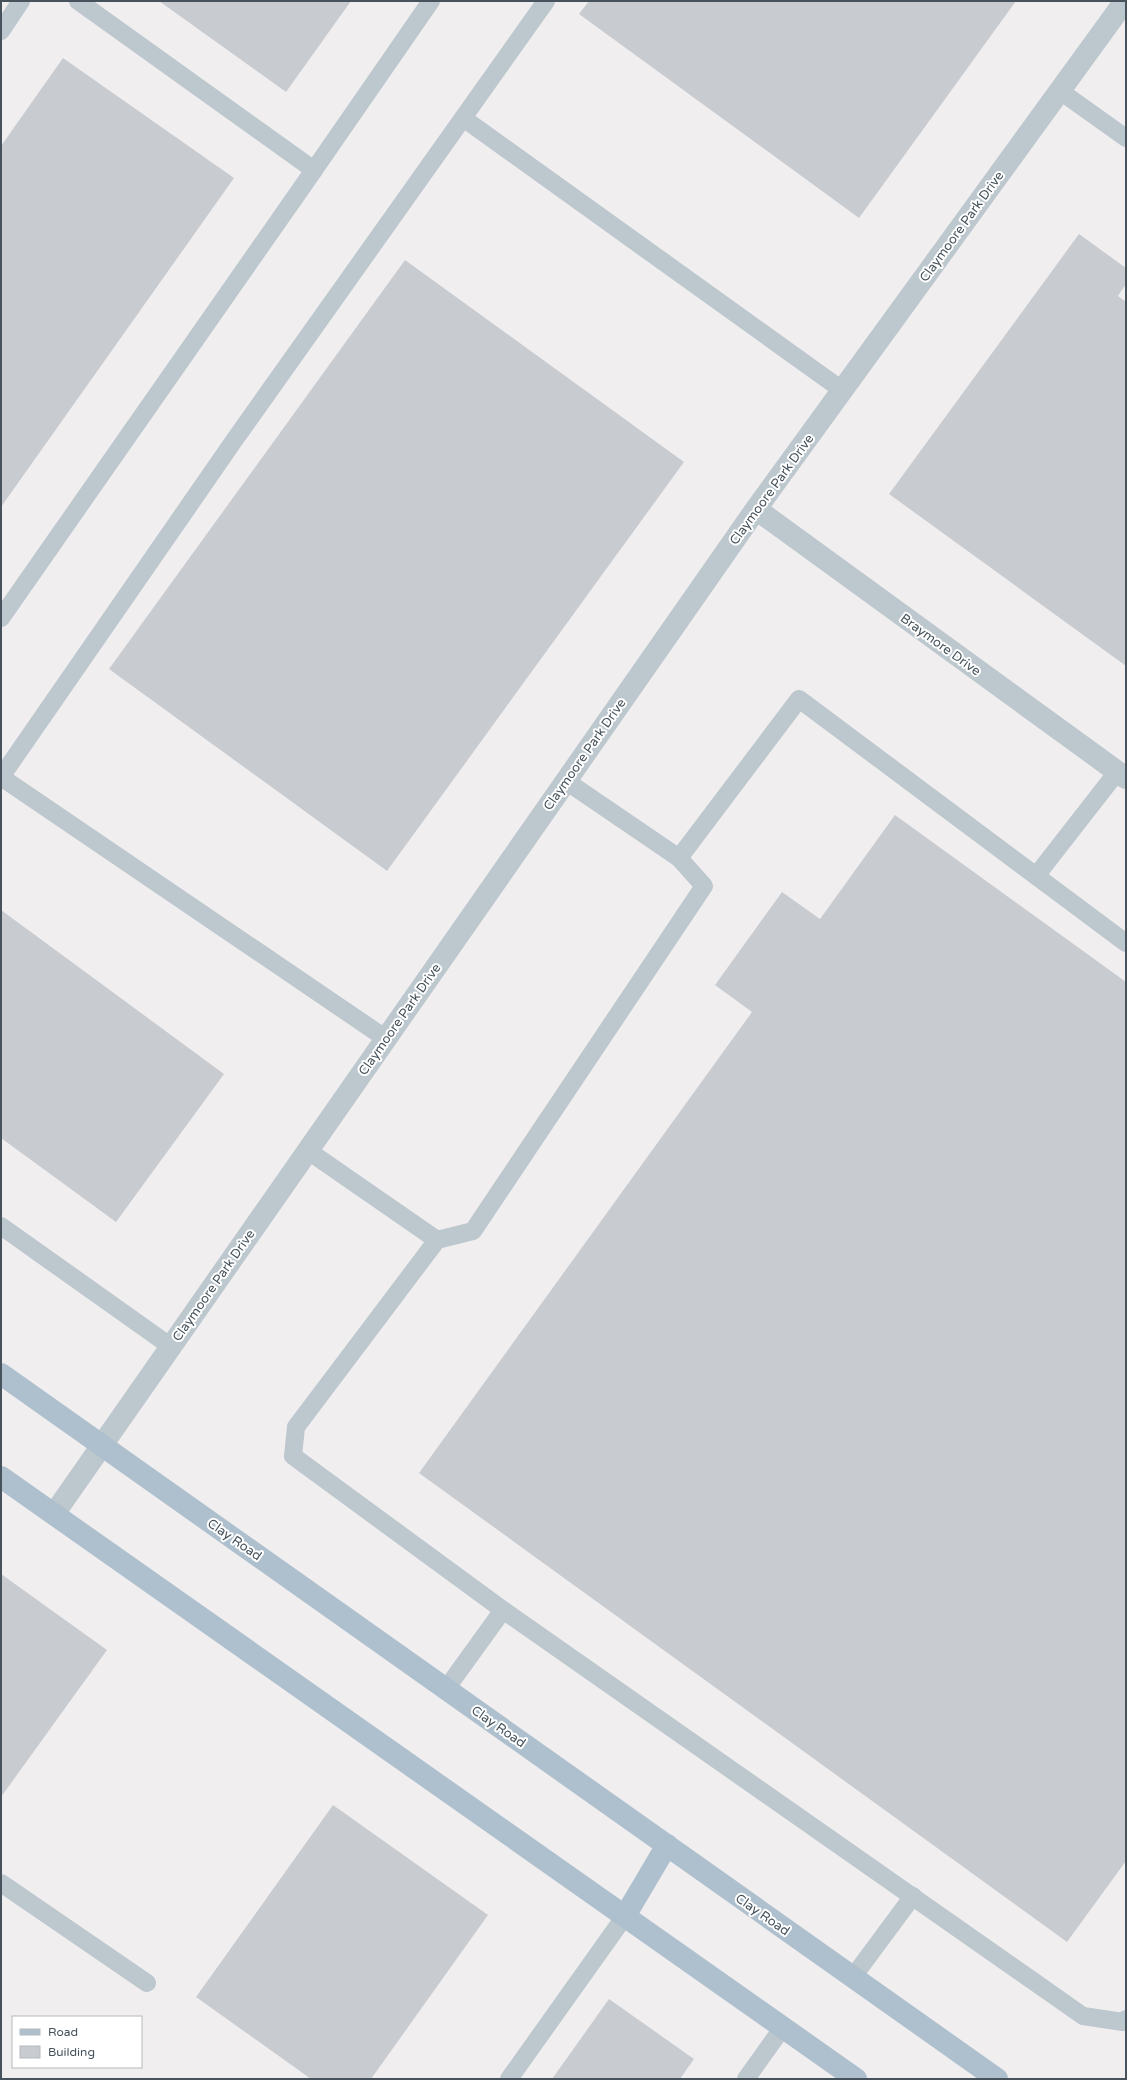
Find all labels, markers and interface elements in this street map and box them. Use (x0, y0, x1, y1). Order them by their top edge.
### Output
street label: Claymoore Park Drive (916, 168, 1007, 285)
street label: Claymoore Park Drive (726, 431, 817, 548)
street label: Braymore Drive (897, 610, 984, 679)
street label: Claymoore Park Drive (540, 696, 629, 814)
street label: Claymoore Park Drive (355, 961, 444, 1079)
street label: Claymoore Park Drive (169, 1227, 258, 1345)
street label: Clay Road (204, 1515, 265, 1564)
street label: Clay Road (468, 1702, 529, 1751)
street label: Clay Road (732, 1890, 793, 1939)
legend (12, 2016, 142, 2068)
text: Road (48, 2025, 78, 2039)
text: Building (48, 2045, 95, 2059)

